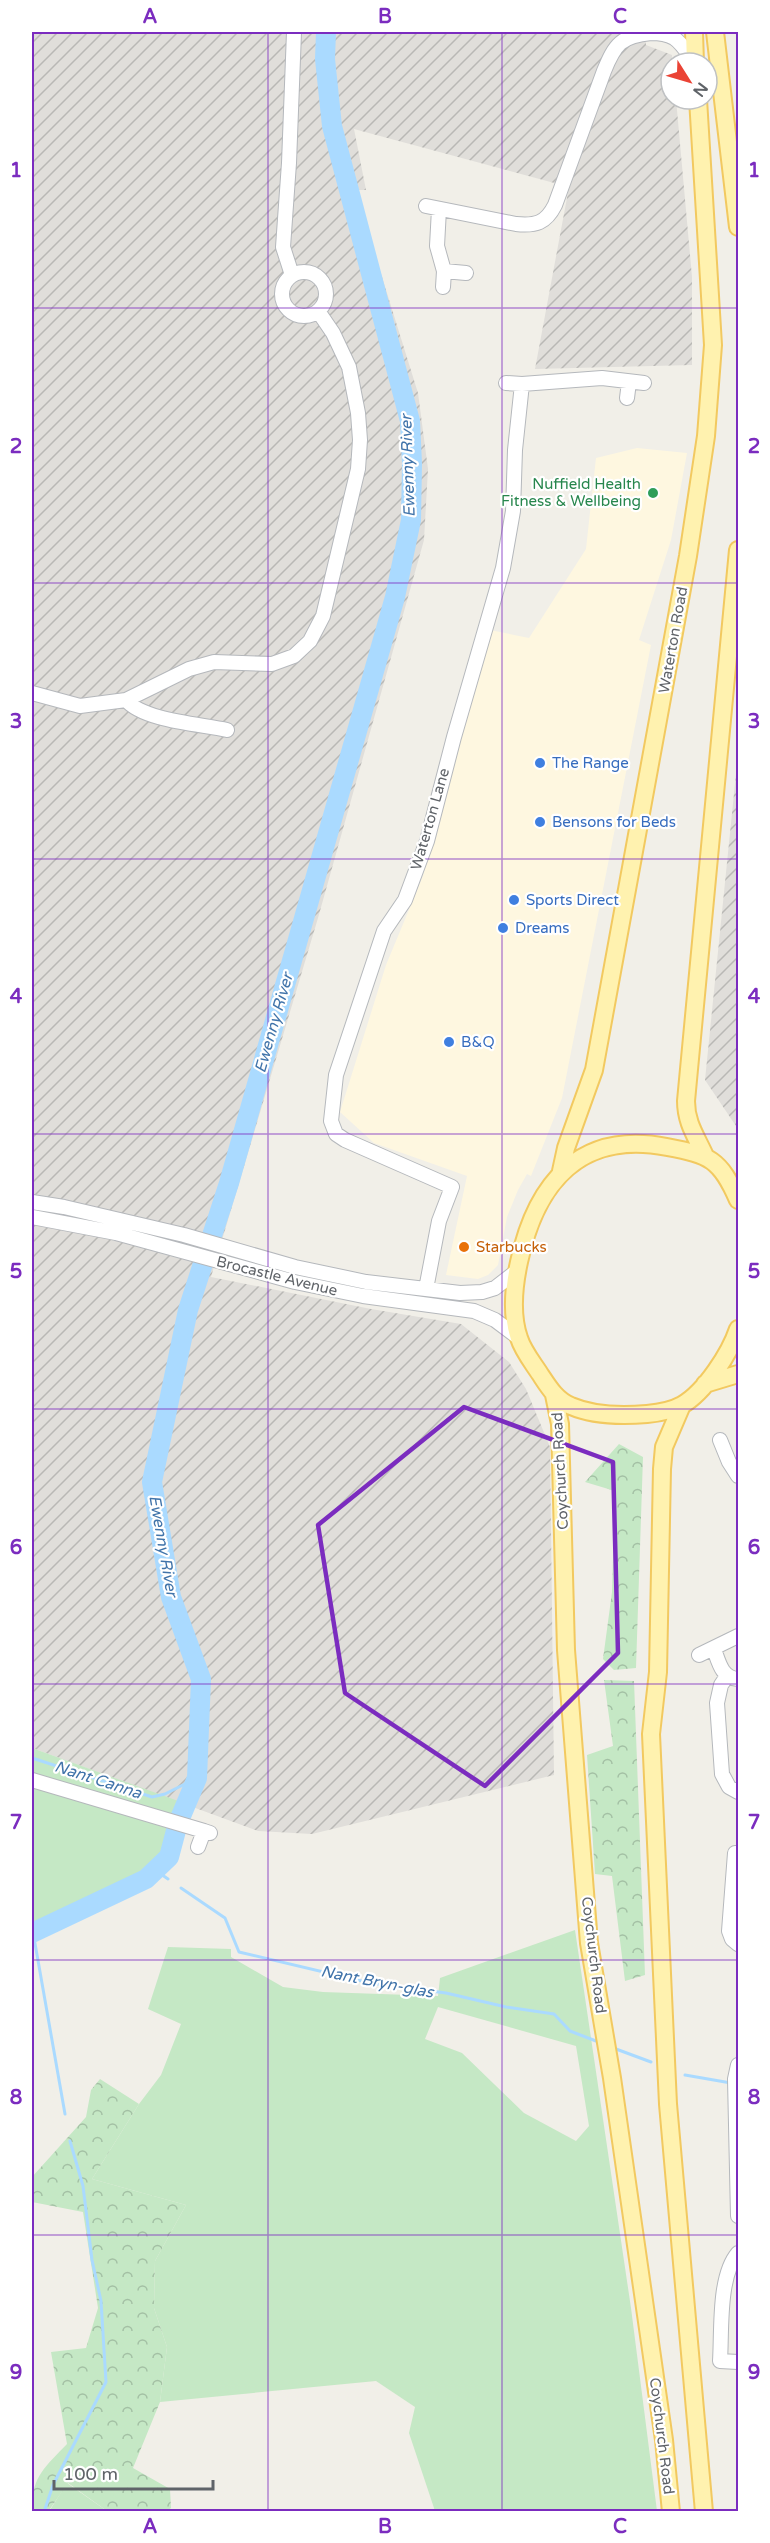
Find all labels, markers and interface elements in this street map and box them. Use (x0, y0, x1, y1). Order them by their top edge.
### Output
text: A (143, 5, 158, 29)
text: B (378, 5, 392, 29)
text: C (613, 5, 627, 29)
north arrow (659, 51, 719, 111)
text: N (688, 78, 712, 101)
text: 1 (10, 159, 22, 183)
text: 1 (748, 159, 760, 183)
water label: Ewenny River (396, 413, 420, 518)
text: 2 (10, 435, 22, 459)
text: 2 (748, 435, 760, 459)
place label: Nuffield Health Fitness & Wellbeing (501, 475, 641, 510)
marker: Nuffield Health Fitness & Wellbeing (646, 486, 660, 500)
street label: Waterton Road (655, 585, 691, 695)
text: 3 (10, 710, 22, 734)
text: 3 (748, 710, 760, 734)
place label: The Range (552, 754, 629, 772)
marker: The Range (533, 756, 547, 770)
street label: Waterton Lane (407, 766, 453, 872)
place label: Bensons for Beds (552, 813, 676, 831)
marker: Bensons for Beds (533, 815, 547, 829)
place label: Sports Direct (526, 891, 619, 909)
marker: Sports Direct (507, 893, 521, 907)
place label: Dreams (515, 919, 570, 937)
marker: Dreams (496, 921, 510, 935)
water label: Ewenny River (250, 969, 298, 1075)
text: 4 (10, 985, 23, 1009)
text: 4 (748, 985, 761, 1009)
place label: B&Q (461, 1033, 495, 1051)
marker: B&Q (442, 1035, 456, 1049)
place label: Starbucks (476, 1238, 547, 1256)
marker: Starbucks (457, 1240, 471, 1254)
street label: Brocastle Avenue (215, 1252, 339, 1300)
text: 5 (10, 1260, 22, 1284)
text: 5 (748, 1260, 760, 1284)
street label: Coychurch Road (548, 1412, 572, 1530)
water label: Ewenny River (144, 1494, 182, 1600)
text: 6 (10, 1536, 22, 1560)
text: 6 (748, 1536, 760, 1560)
water label: Nant Canna (52, 1757, 145, 1804)
text: 7 (10, 1811, 22, 1835)
text: 7 (748, 1811, 760, 1835)
street label: Coychurch Road (578, 1896, 610, 2014)
water label: Nant Bryn-glas (319, 1961, 436, 2003)
text: 8 (10, 2086, 22, 2110)
text: 8 (748, 2086, 760, 2110)
text: 9 (10, 2361, 22, 2385)
text: 9 (748, 2361, 760, 2385)
street label: Coychurch Road (646, 2377, 678, 2495)
scale bar (54, 2453, 213, 2491)
text: 100 m (63, 2463, 118, 2485)
text: A (143, 2515, 158, 2539)
text: B (378, 2515, 392, 2539)
text: C (613, 2515, 627, 2539)

